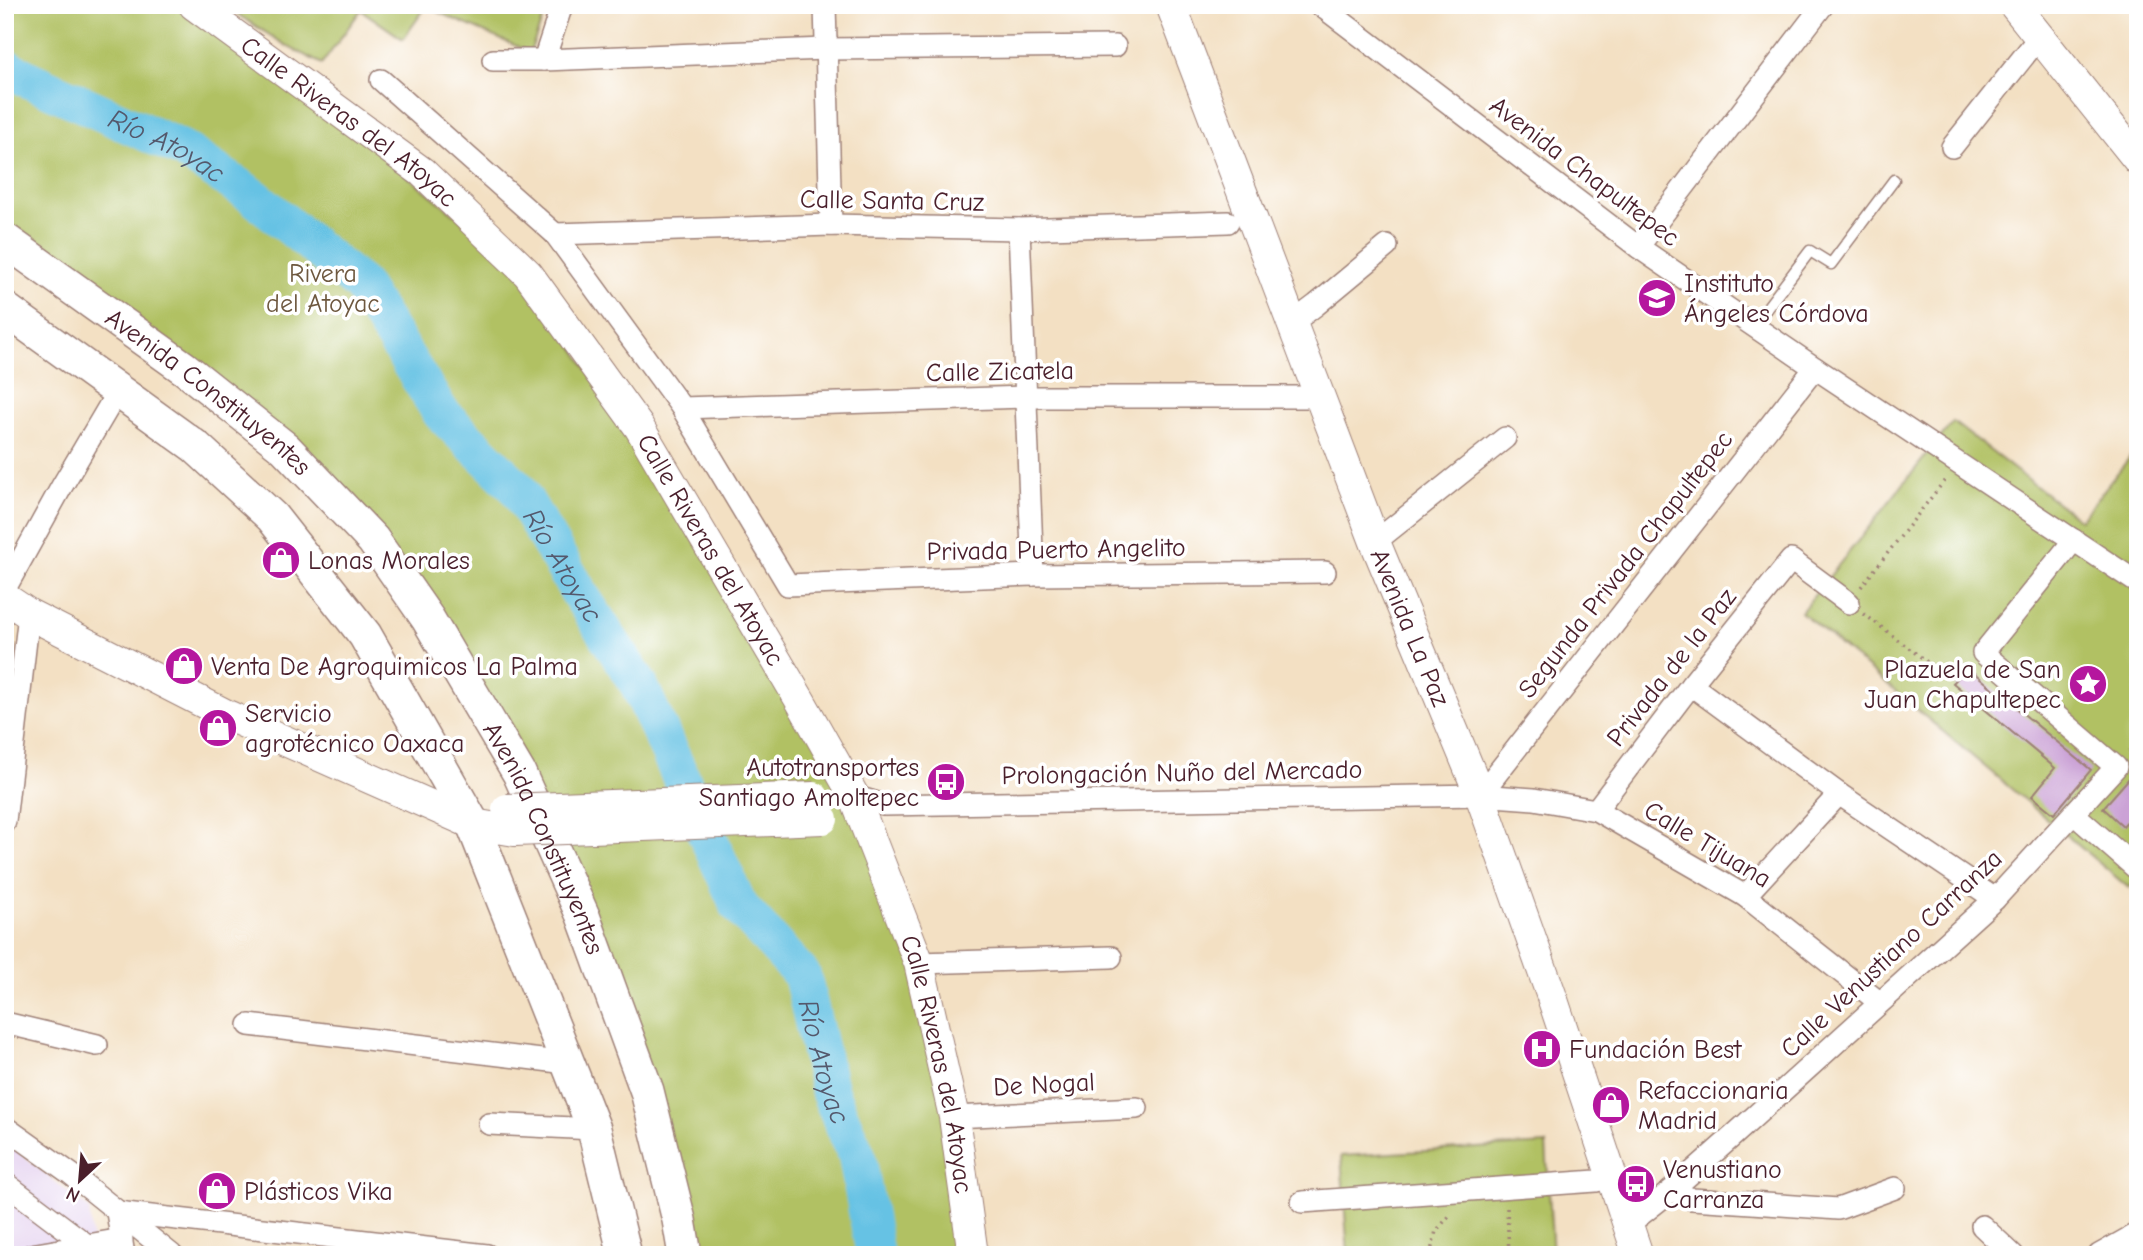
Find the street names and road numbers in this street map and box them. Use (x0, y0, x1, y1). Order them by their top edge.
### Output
street label: Calle Riveras del Atoyac (235, 30, 463, 214)
street label: Avenida Chapultepec (1484, 91, 1685, 253)
street label: Calle Santa Cruz (800, 184, 984, 218)
street label: Avenida Constituyentes (99, 303, 317, 482)
street label: Calle Zicatela (926, 356, 1074, 388)
street label: Segunda Privada Chapultepec (1512, 425, 1739, 704)
street label: Calle Riveras del Atoyac (630, 429, 790, 671)
street label: Privada Puerto Angelito (926, 533, 1186, 567)
street label: Avenida La Paz (1364, 545, 1456, 711)
street label: Privada de la Paz (1601, 583, 1743, 752)
street label: Avenida Constituyentes (476, 717, 610, 959)
street label: Prolongación Nuño del Mercado (1001, 755, 1363, 791)
street label: Calle Tijuana (1639, 795, 1776, 894)
street label: Calle Venustiano Carranza (1775, 843, 2008, 1064)
street label: Calle Riveras del Atoyac (894, 931, 978, 1195)
street label: De Nogal (992, 1067, 1096, 1103)

